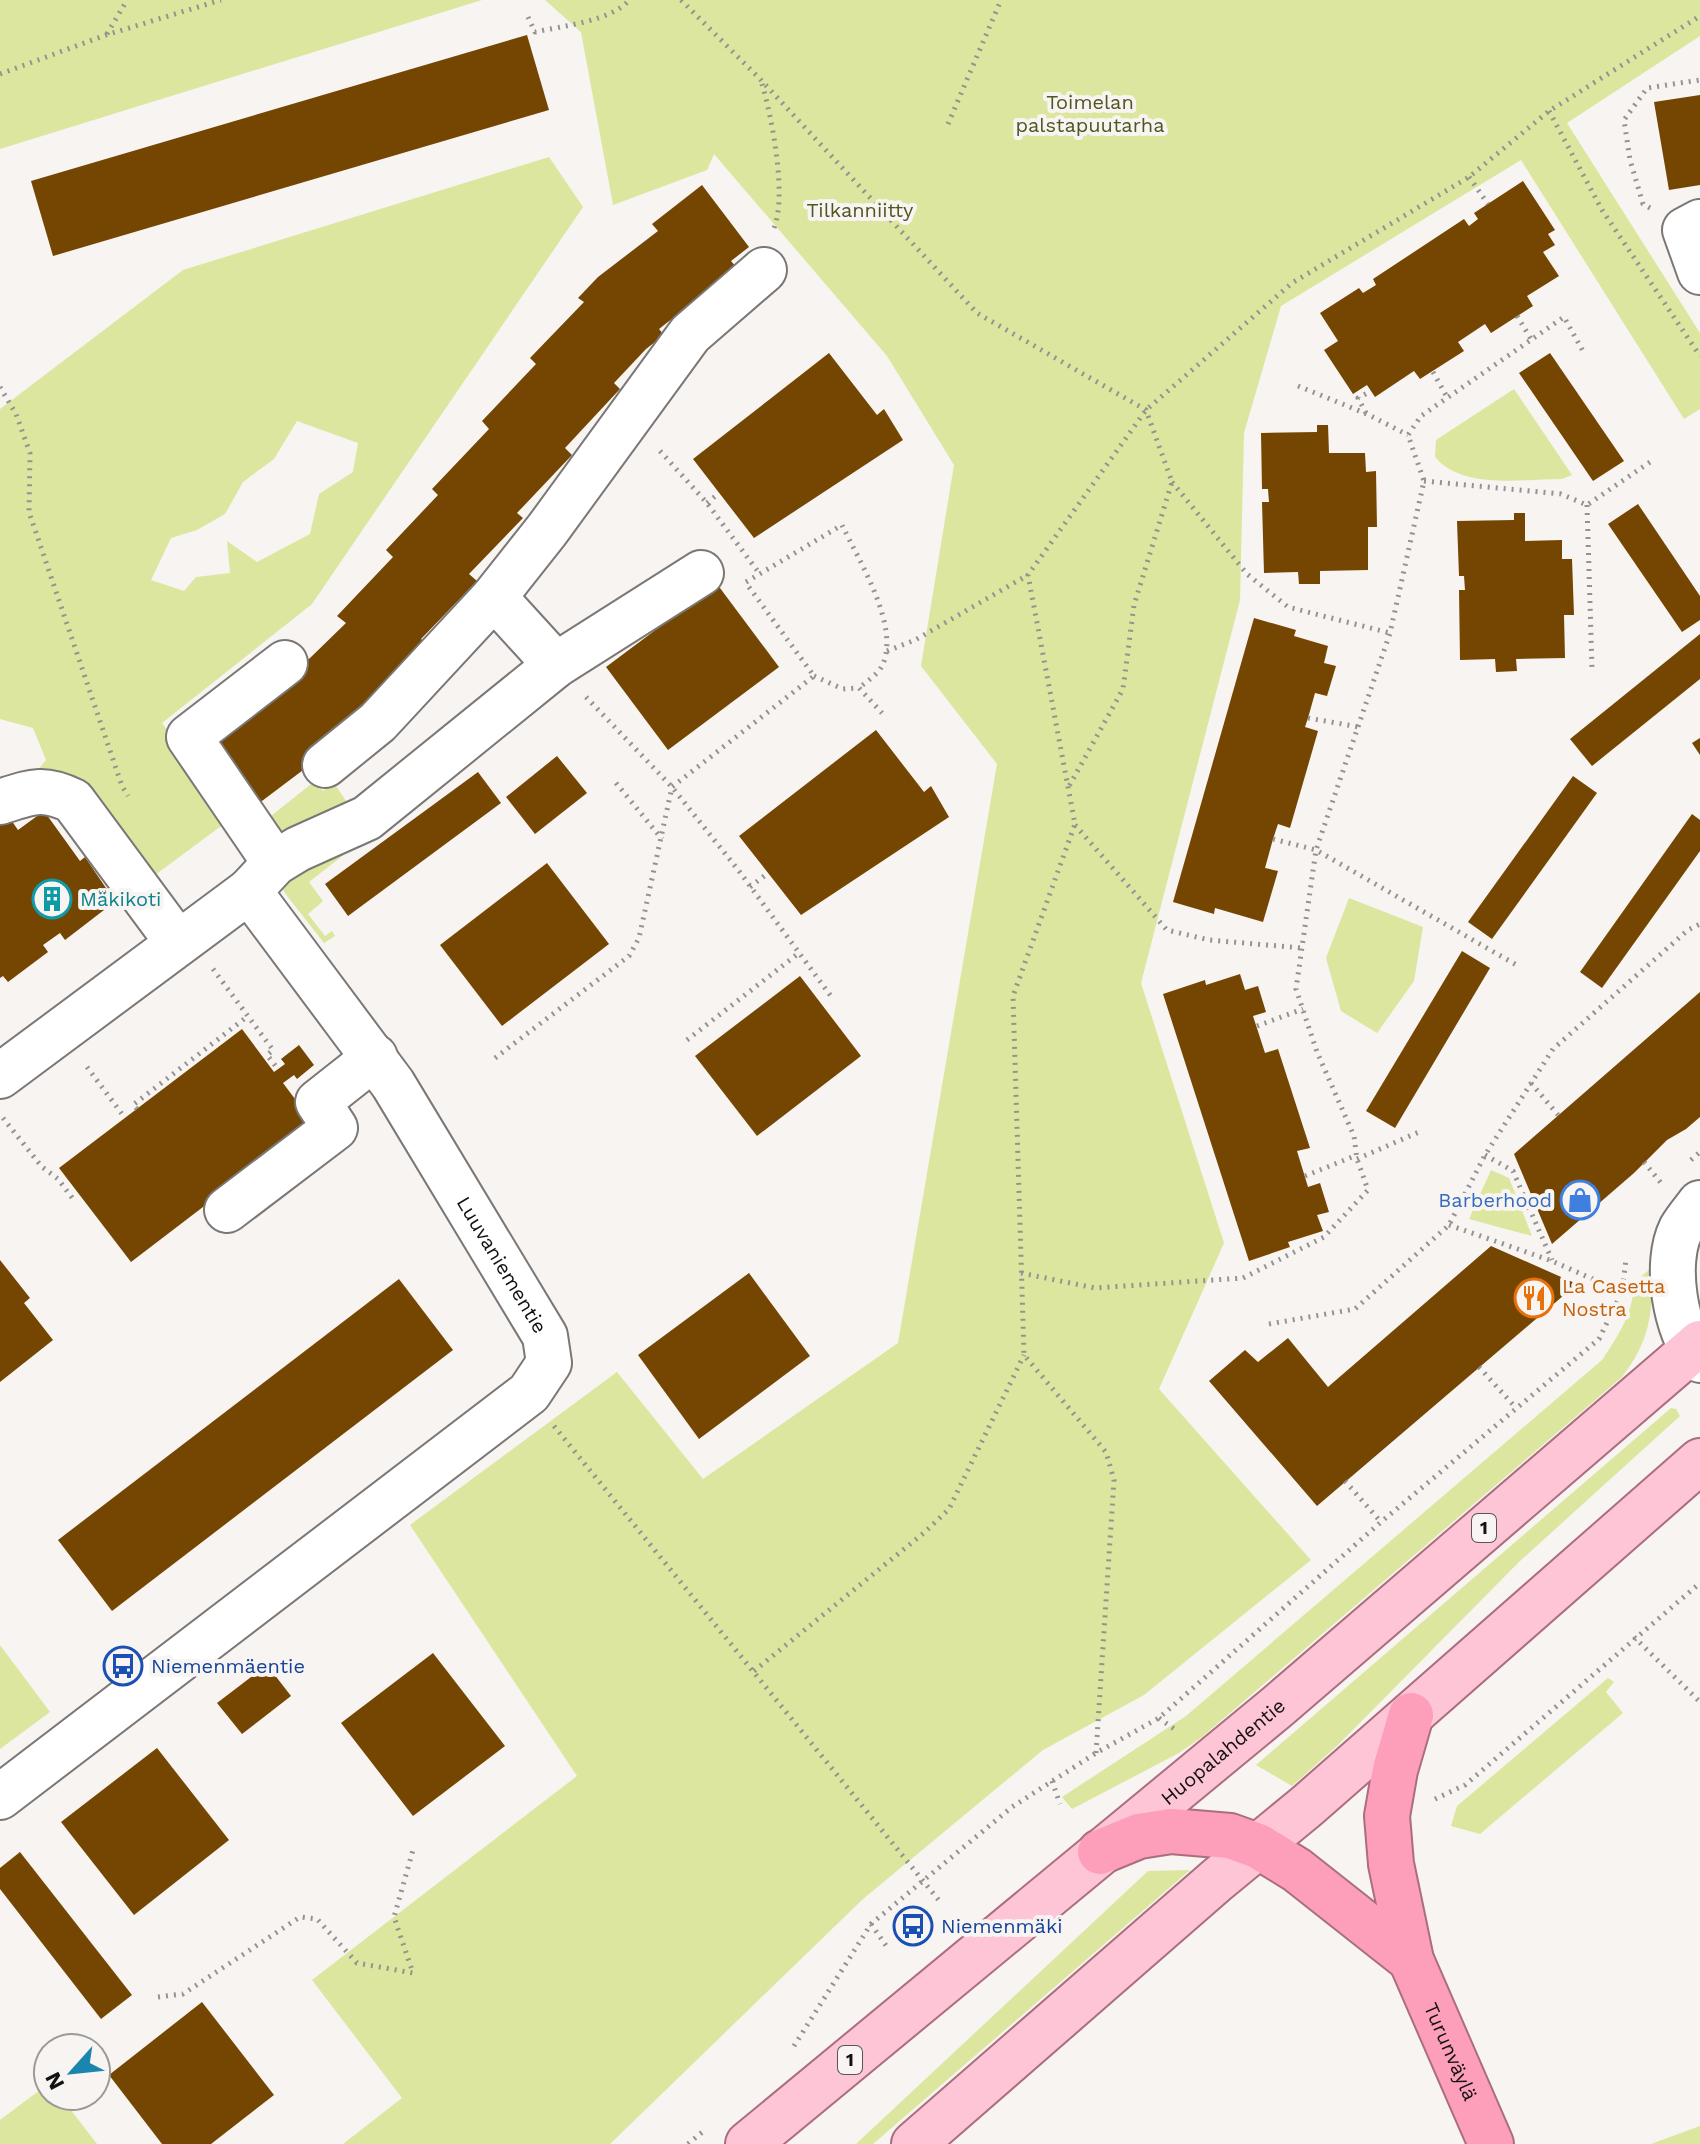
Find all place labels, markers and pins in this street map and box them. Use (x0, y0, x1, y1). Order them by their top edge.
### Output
building icon: Mäkikoti (31, 878, 73, 920)
place label: Mäkikoti (80, 887, 161, 911)
shop icon: Barberhood (1559, 1179, 1601, 1221)
place label: Barberhood (1438, 1188, 1552, 1212)
place label: La Casetta Nostra (1562, 1274, 1665, 1321)
restaurant icon: La Casetta Nostra (1513, 1277, 1555, 1319)
bus stop icon: Niemenmäentie (102, 1645, 144, 1687)
place label: Niemenmäentie (151, 1654, 305, 1678)
bus stop icon: Niemenmäki (892, 1905, 934, 1947)
place label: Niemenmäki (941, 1914, 1063, 1938)

